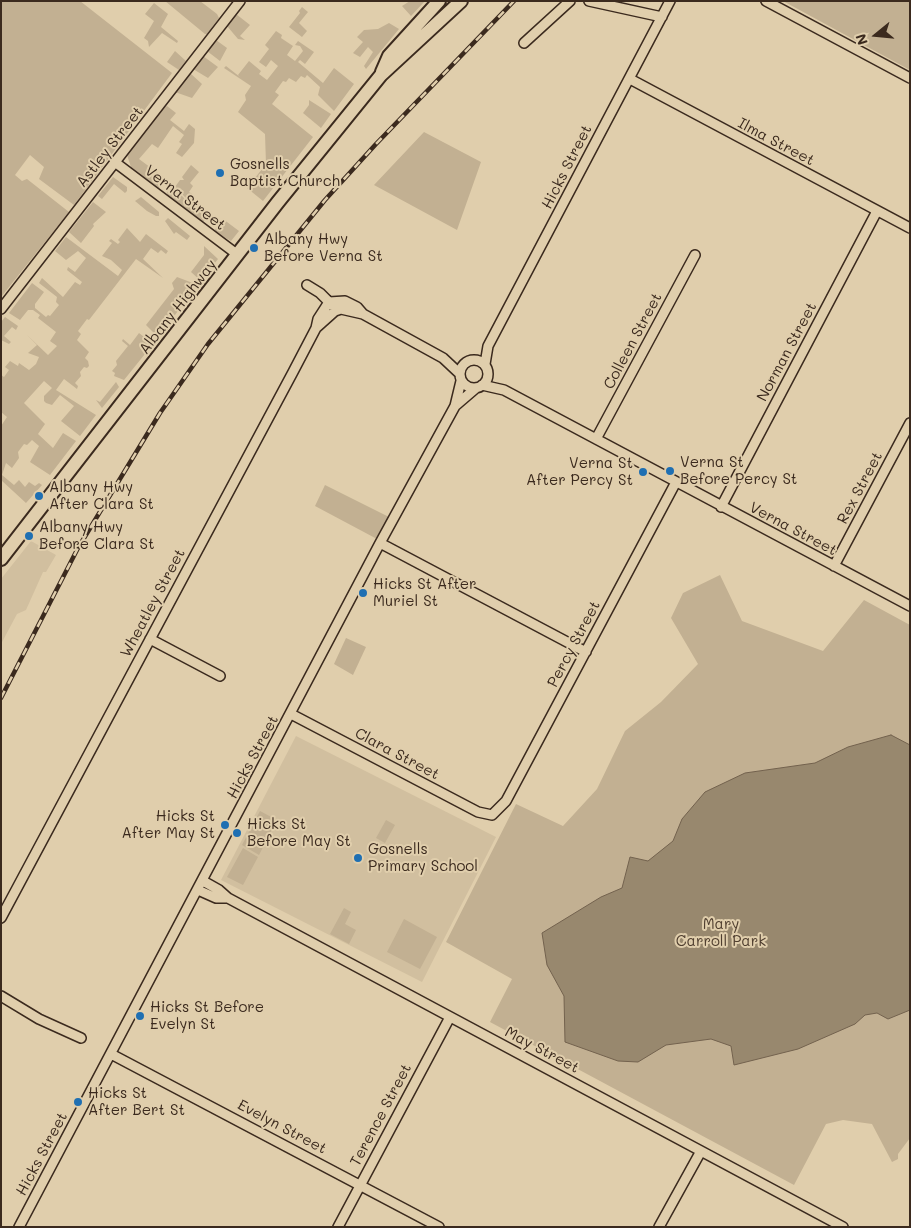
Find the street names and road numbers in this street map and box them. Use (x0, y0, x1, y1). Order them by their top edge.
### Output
street label: Astley Street (73, 103, 147, 191)
street label: Ilma Street (735, 114, 817, 170)
street label: Hicks Street (538, 122, 596, 212)
street label: Verna Street (141, 162, 229, 234)
street label: Albany Highway (135, 256, 221, 358)
street label: Colleen Street (600, 290, 666, 392)
street label: Norman Street (753, 299, 821, 405)
street label: Rex Street (833, 449, 887, 527)
street label: Verna Street (746, 498, 840, 560)
street label: Wheatley Street (117, 546, 189, 660)
street label: Percy Street (544, 598, 604, 690)
street label: Hicks Street (223, 712, 283, 802)
street label: Clara Street (352, 724, 442, 784)
street label: May Street (502, 1023, 582, 1077)
street label: Terence Street (346, 1061, 416, 1169)
street label: Evelyn Street (234, 1096, 330, 1158)
street label: Hicks Street (12, 1109, 72, 1199)

